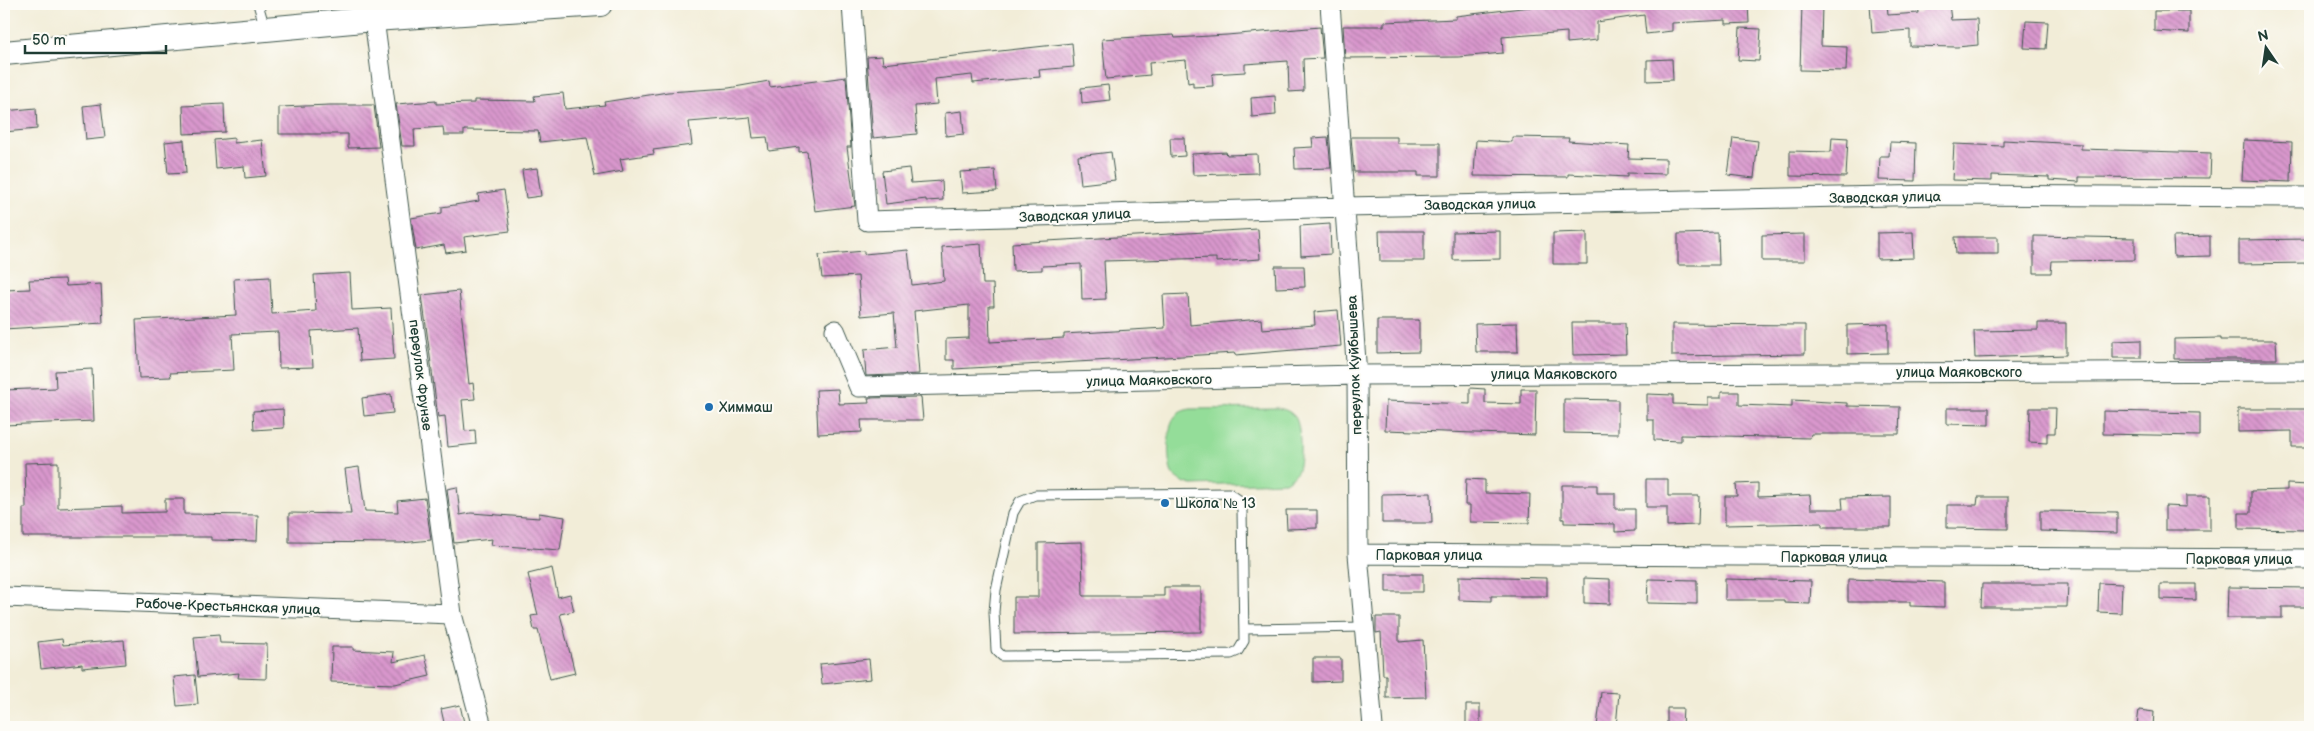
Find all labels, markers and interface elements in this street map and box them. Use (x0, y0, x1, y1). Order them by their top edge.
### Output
scale bar (25, 22, 166, 54)
north arrow (2242, 22, 2292, 72)
text: N (2256, 26, 2270, 45)
text: 50 m (32, 31, 66, 50)
street label: Заводская улица (1829, 188, 1942, 207)
street label: Заводская улица (1424, 195, 1537, 214)
street label: Заводская улица (1019, 205, 1132, 226)
street label: переулок Куйбышева (1344, 294, 1365, 435)
street label: переулок Фрунзе (405, 318, 436, 432)
street label: улица Маяковского (1896, 364, 2022, 381)
street label: улица Маяковского (1491, 366, 1617, 383)
street label: улица Маяковского (1086, 371, 1212, 390)
place label: Химмаш (719, 399, 773, 416)
marker: Химмаш (703, 401, 715, 413)
place label: Школа № 13 (1175, 495, 1256, 512)
marker: Школа № 13 (1159, 497, 1171, 509)
street label: Парковая улица (1375, 547, 1483, 564)
street label: Парковая улица (1780, 549, 1888, 566)
street label: Парковая улица (2185, 551, 2293, 568)
street label: Рабоче-Крестьянская улица (135, 595, 322, 618)

